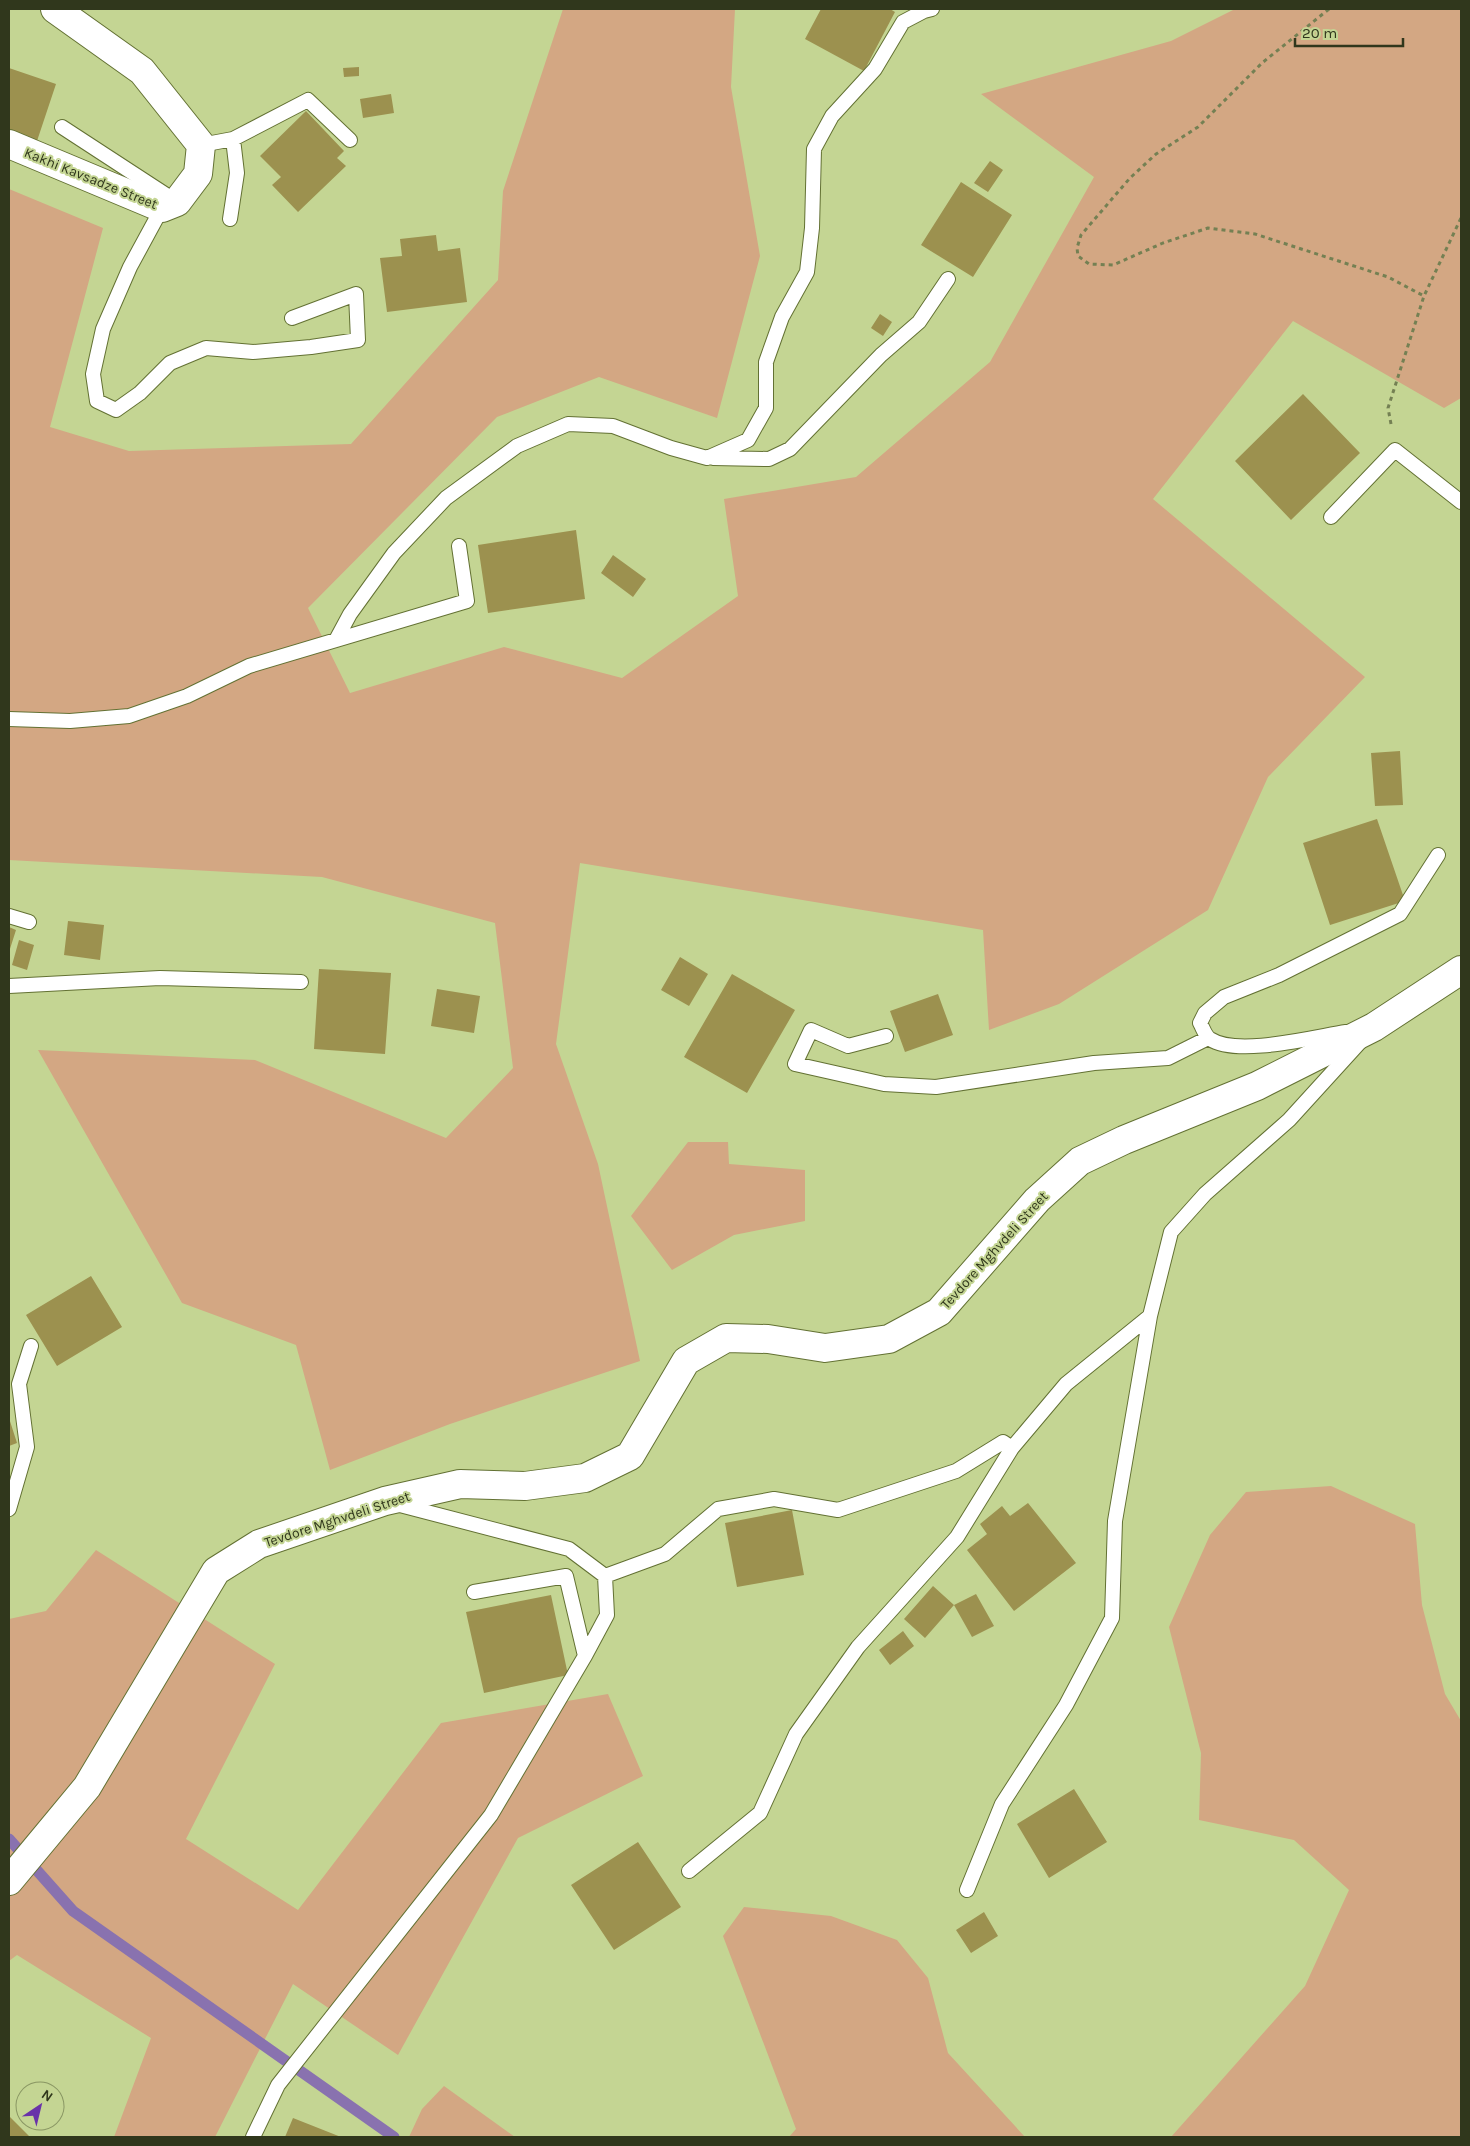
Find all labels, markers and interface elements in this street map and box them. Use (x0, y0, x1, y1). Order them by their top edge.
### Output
scale bar (1295, 15, 1402, 47)
text: 20 m (1302, 24, 1337, 42)
street label: Kakhi Kavsadze Street (22, 144, 160, 213)
street label: Tevdore Mghvdeli Street (937, 1188, 1052, 1313)
street label: Tevdore Mghvdeli Street (262, 1488, 412, 1551)
north arrow (15, 2081, 65, 2131)
text: N (38, 2086, 56, 2106)

